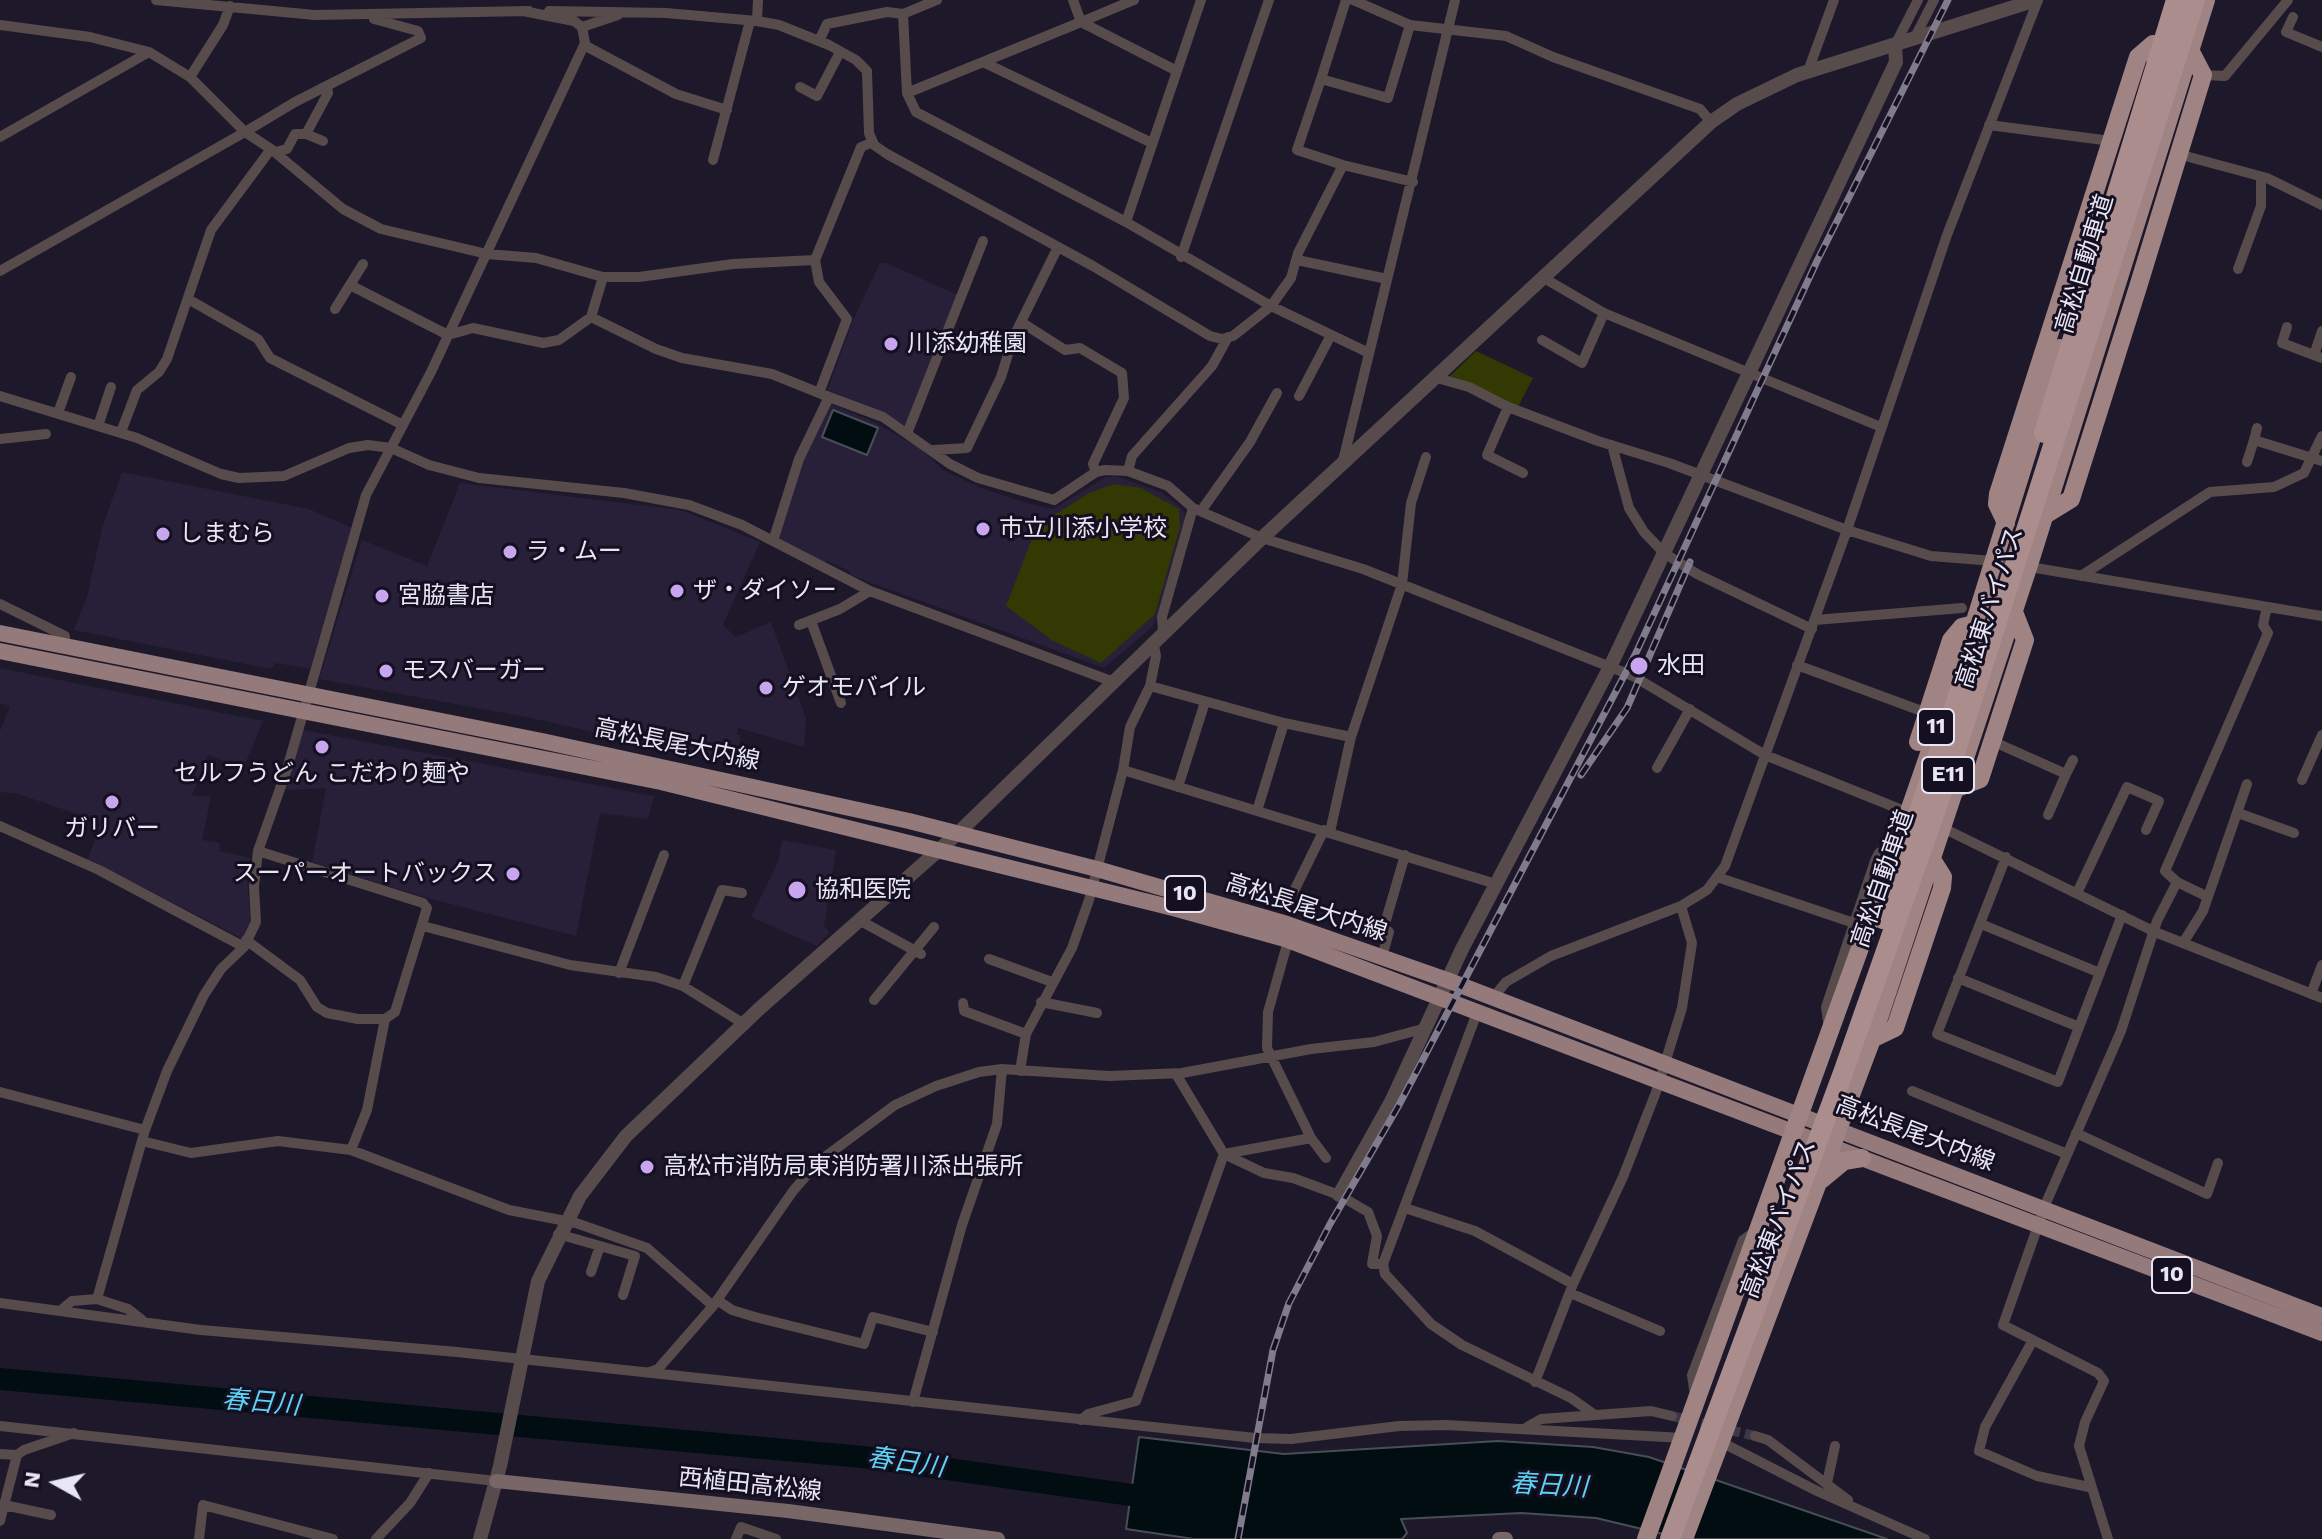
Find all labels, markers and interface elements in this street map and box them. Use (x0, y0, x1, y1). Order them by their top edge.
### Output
street label: 高松自動車道 (2050, 191, 2120, 337)
place label: 川添幼稚園 (907, 330, 1027, 358)
marker: 川添幼稚園 (882, 335, 900, 353)
place label: 市立川添小学校 (999, 515, 1167, 543)
place label: しまむら (179, 520, 275, 548)
marker: 市立川添小学校 (974, 520, 992, 538)
street label: 高松東バイパス (1950, 524, 2030, 692)
marker: しまむら (154, 525, 172, 543)
place label: ラ・ムー (526, 538, 622, 566)
marker: ラ・ムー (501, 543, 519, 561)
place label: ザ・ダイソー (693, 577, 837, 605)
place label: 宮脇書店 (398, 582, 494, 610)
marker: ザ・ダイソー (668, 582, 686, 600)
marker: 宮脇書店 (373, 587, 391, 605)
place label: 水田 (1657, 652, 1705, 680)
marker: 水田 (1628, 655, 1650, 677)
place label: モスバーガー (402, 657, 546, 685)
marker: モスバーガー (377, 662, 395, 680)
place label: ゲオモバイル (782, 674, 926, 702)
marker: ゲオモバイル (757, 679, 775, 697)
road number: 11 (1918, 709, 1954, 745)
street label: 高松長尾大内線 (592, 713, 762, 777)
marker: セルフうどん こだわり麺や (313, 738, 331, 756)
road number: E11 (1922, 757, 1974, 793)
place label: セルフうどん こだわり麺や (174, 760, 470, 788)
marker: ガリバー (103, 793, 121, 811)
street label: 高松自動車道 (1846, 806, 1920, 952)
place label: ガリバー (64, 815, 160, 843)
place label: スーパーオートバックス (233, 860, 497, 888)
marker: スーパーオートバックス (504, 865, 522, 883)
street label: 高松長尾大内線 (1222, 868, 1390, 948)
place label: 協和医院 (815, 876, 911, 904)
road number: 10 (1165, 876, 1205, 912)
marker: 協和医院 (786, 879, 808, 901)
street label: 高松長尾大内線 (1831, 1090, 1999, 1178)
street label: 高松東バイパス (1735, 1135, 1823, 1303)
place label: 高松市消防局東消防署川添出張所 (663, 1153, 1023, 1181)
marker: 高松市消防局東消防署川添出張所 (638, 1158, 656, 1176)
road number: 10 (2152, 1257, 2192, 1293)
water label: 春日川 (221, 1384, 301, 1422)
water label: 春日川 (865, 1442, 947, 1484)
north arrow (16, 1443, 96, 1523)
street label: 西植田高松線 (677, 1463, 823, 1507)
water label: 春日川 (1509, 1468, 1589, 1504)
text: N (18, 1470, 45, 1489)

